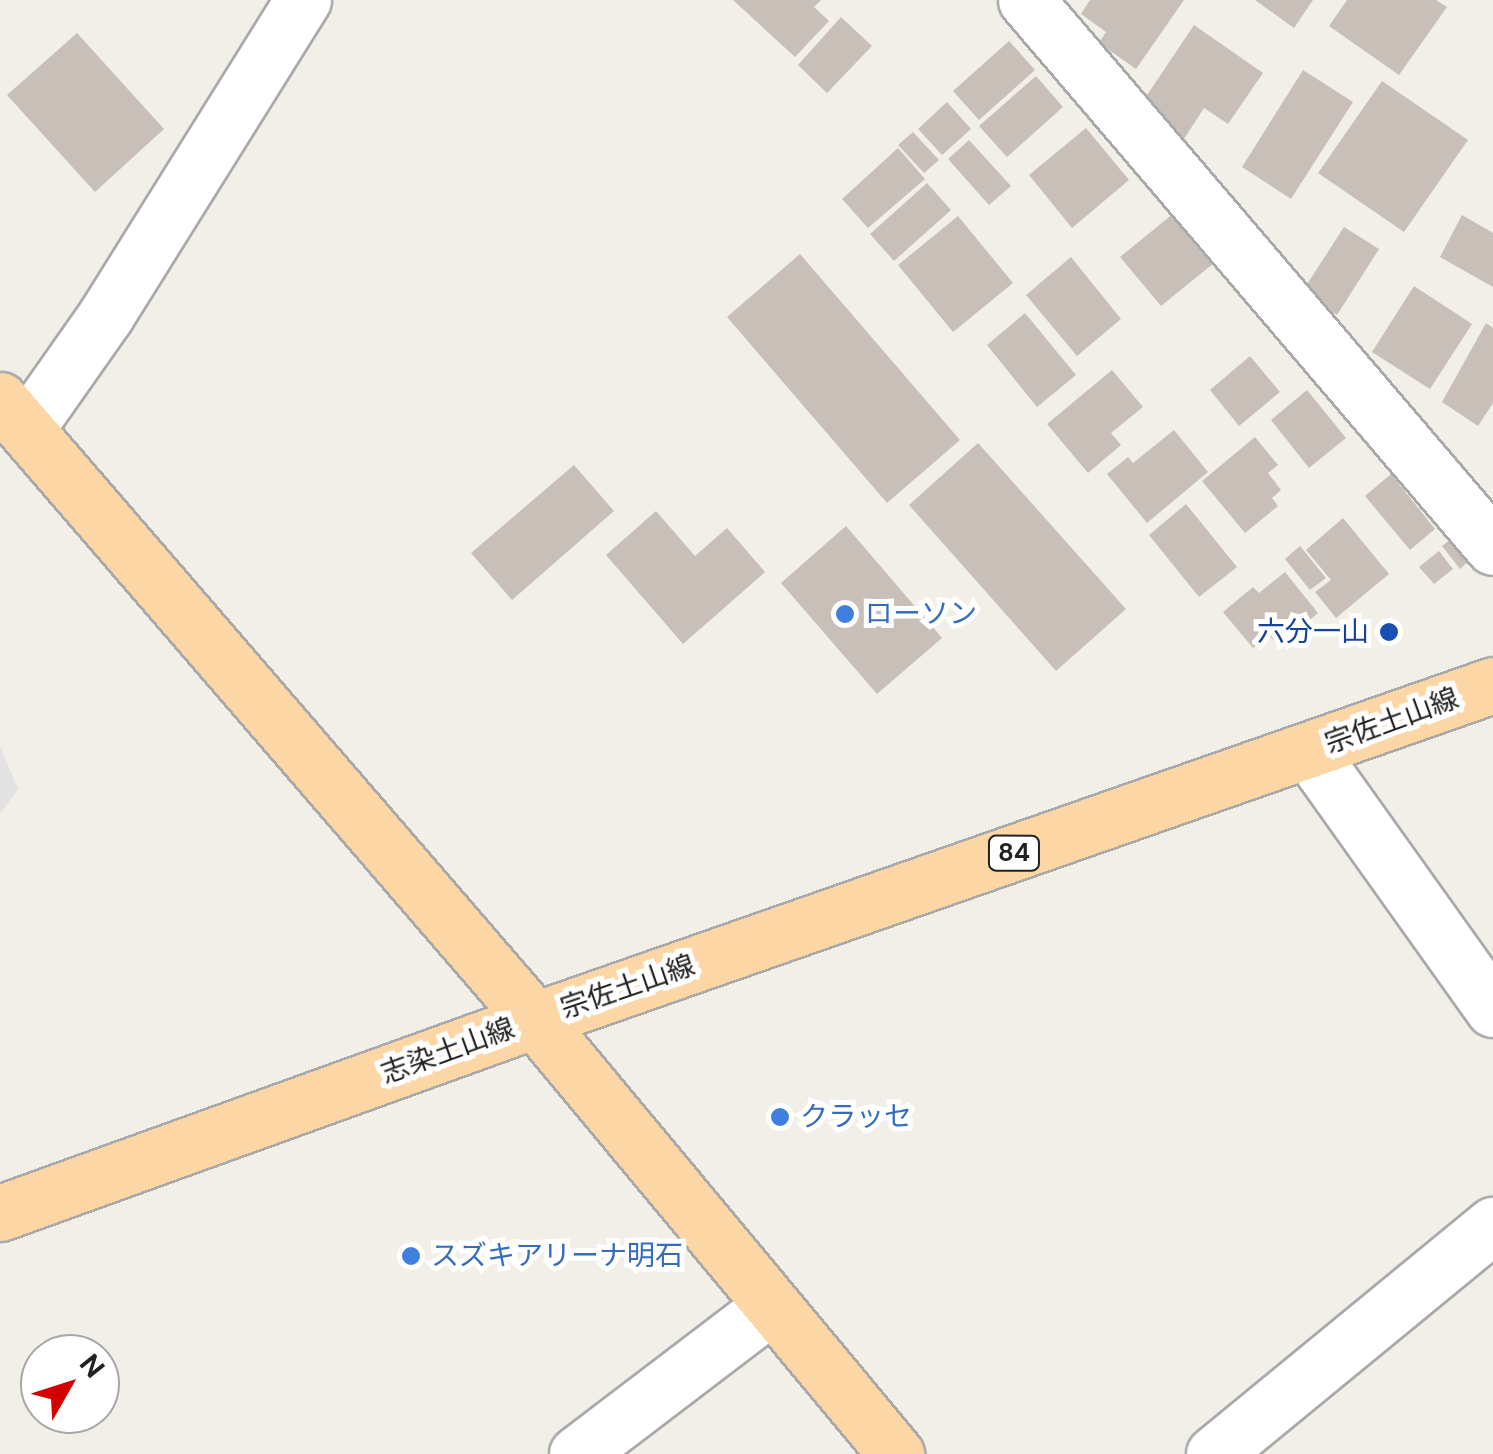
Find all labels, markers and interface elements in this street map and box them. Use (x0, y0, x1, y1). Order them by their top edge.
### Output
place label: ローソン (865, 597, 977, 631)
marker: ローソン (834, 603, 856, 625)
place label: 六分一山 (1257, 615, 1369, 649)
marker: 六分一山 (1378, 621, 1400, 643)
street label: 宗佐土山線 (1320, 681, 1464, 761)
road number: 84 (986, 833, 1042, 873)
street label: 宗佐土山線 (556, 948, 700, 1026)
street label: 志染土山線 (376, 1011, 520, 1091)
place label: クラッセ (800, 1100, 912, 1134)
marker: クラッセ (769, 1106, 791, 1128)
place label: スズキアリーナ明石 (431, 1239, 683, 1273)
marker: スズキアリーナ明石 (400, 1245, 422, 1267)
north arrow (20, 1334, 120, 1434)
text: N (71, 1346, 113, 1386)

